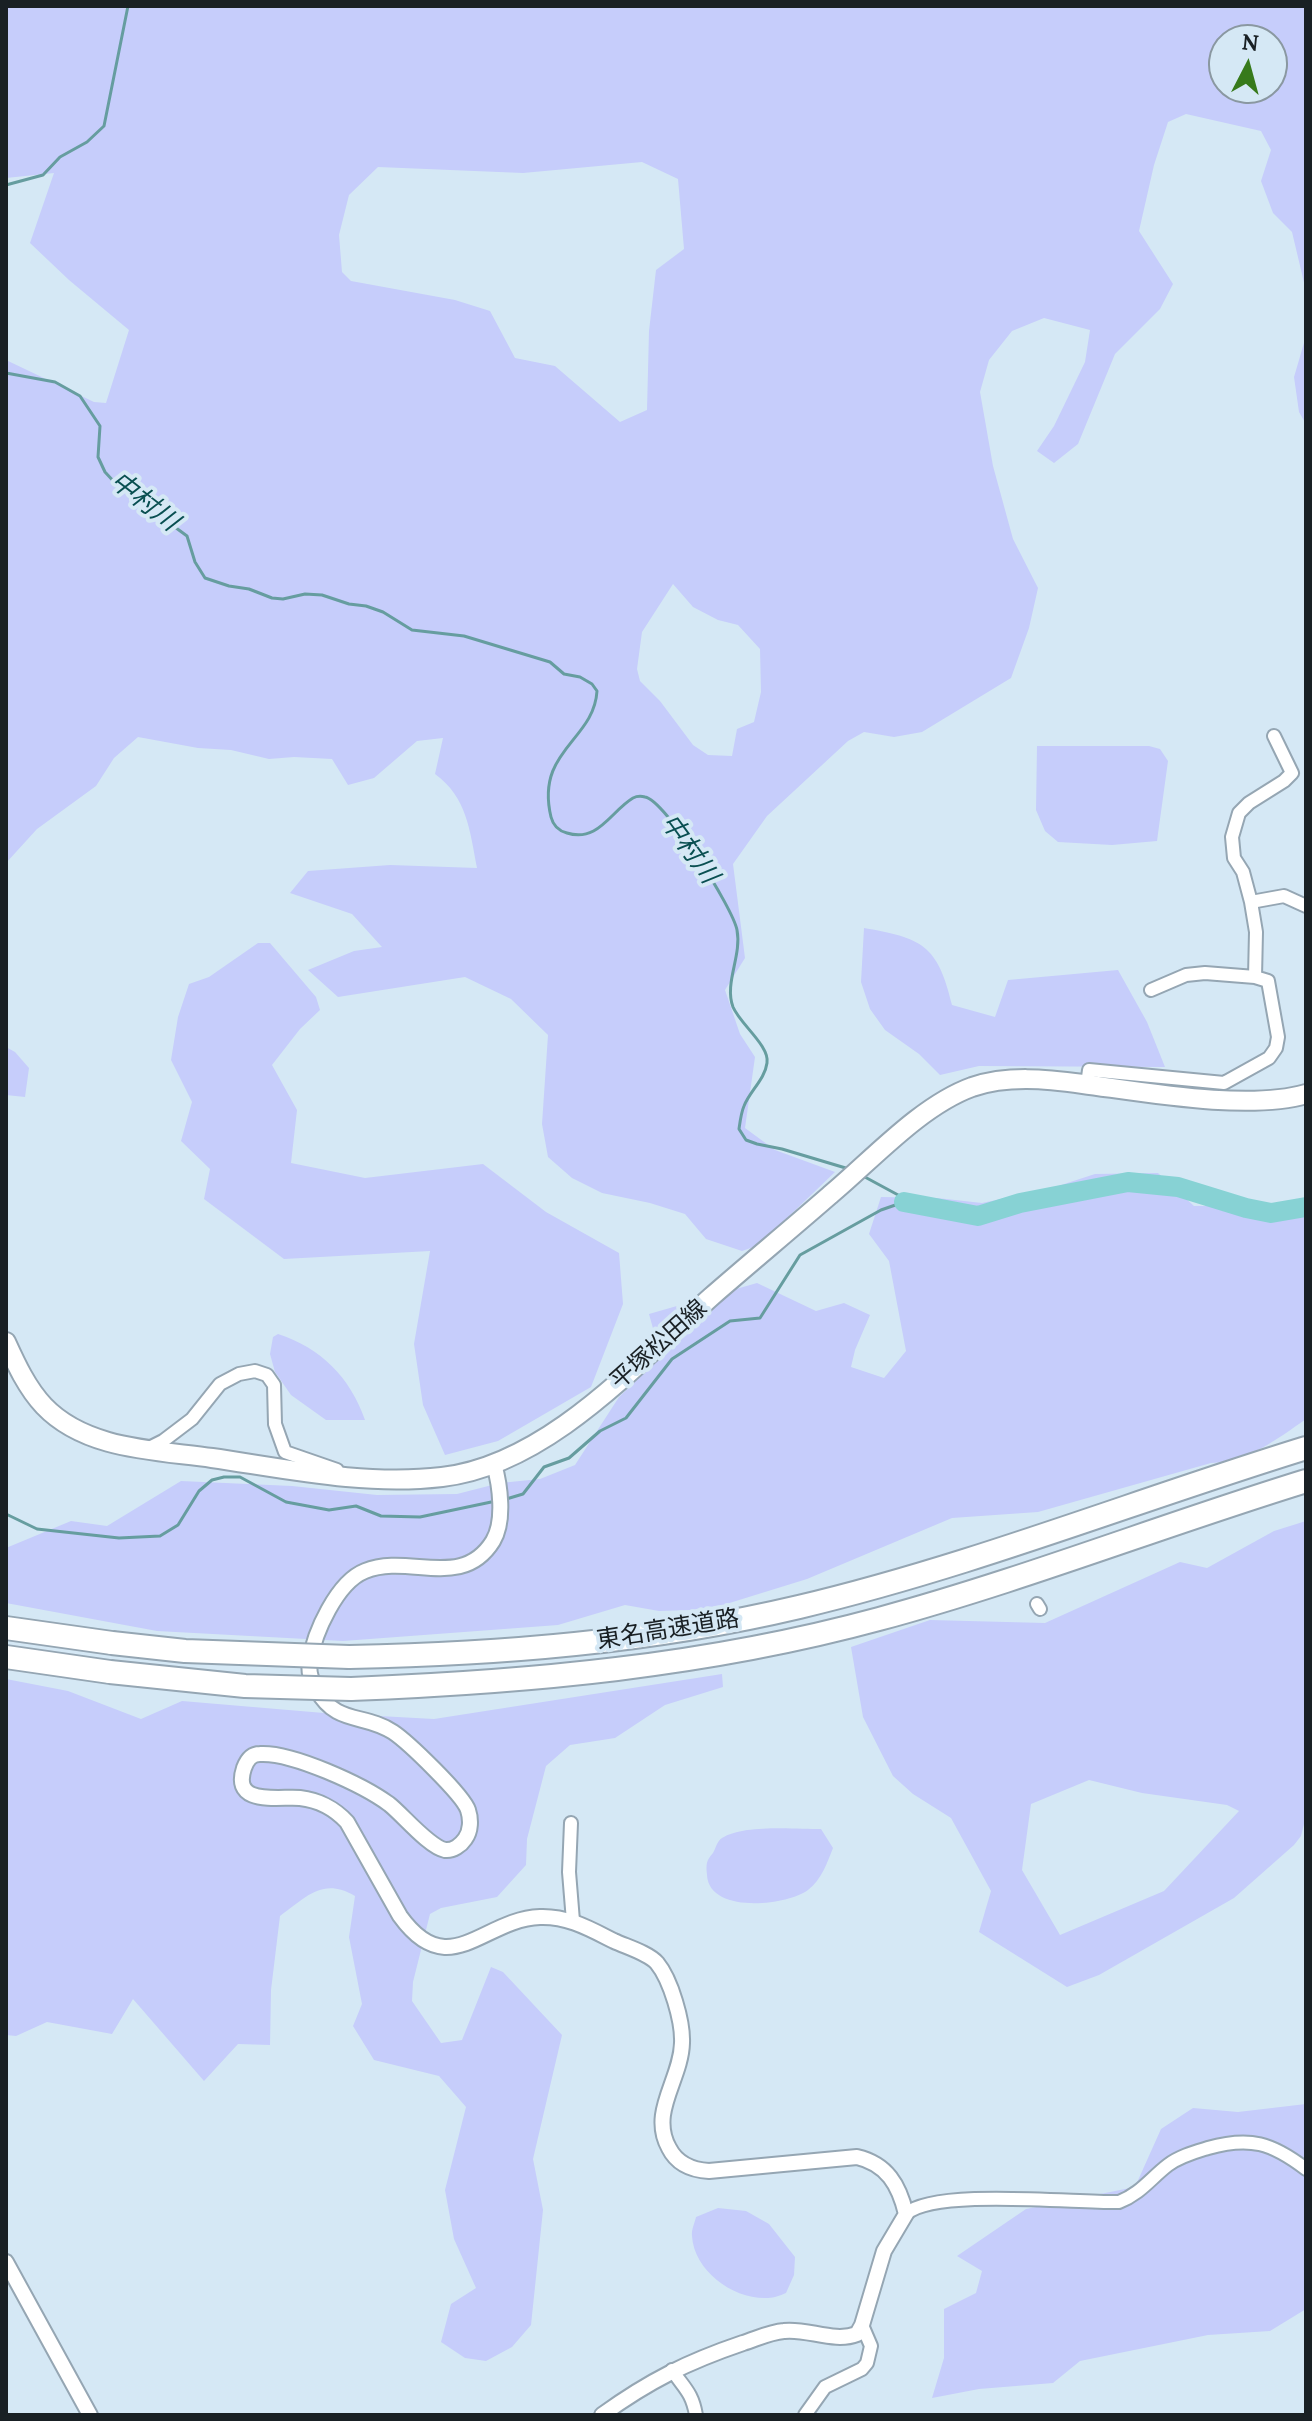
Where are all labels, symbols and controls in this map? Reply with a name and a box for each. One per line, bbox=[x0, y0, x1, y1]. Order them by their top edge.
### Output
north arrow bbox=[1208, 24, 1288, 104]
text: N bbox=[1240, 27, 1260, 57]
water label: 中村川 bbox=[104, 466, 184, 538]
water label: 中村川 bbox=[653, 808, 725, 890]
street label: 平塚松田線 bbox=[605, 1294, 713, 1396]
street label: 東名高速道路 bbox=[595, 1605, 741, 1655]

